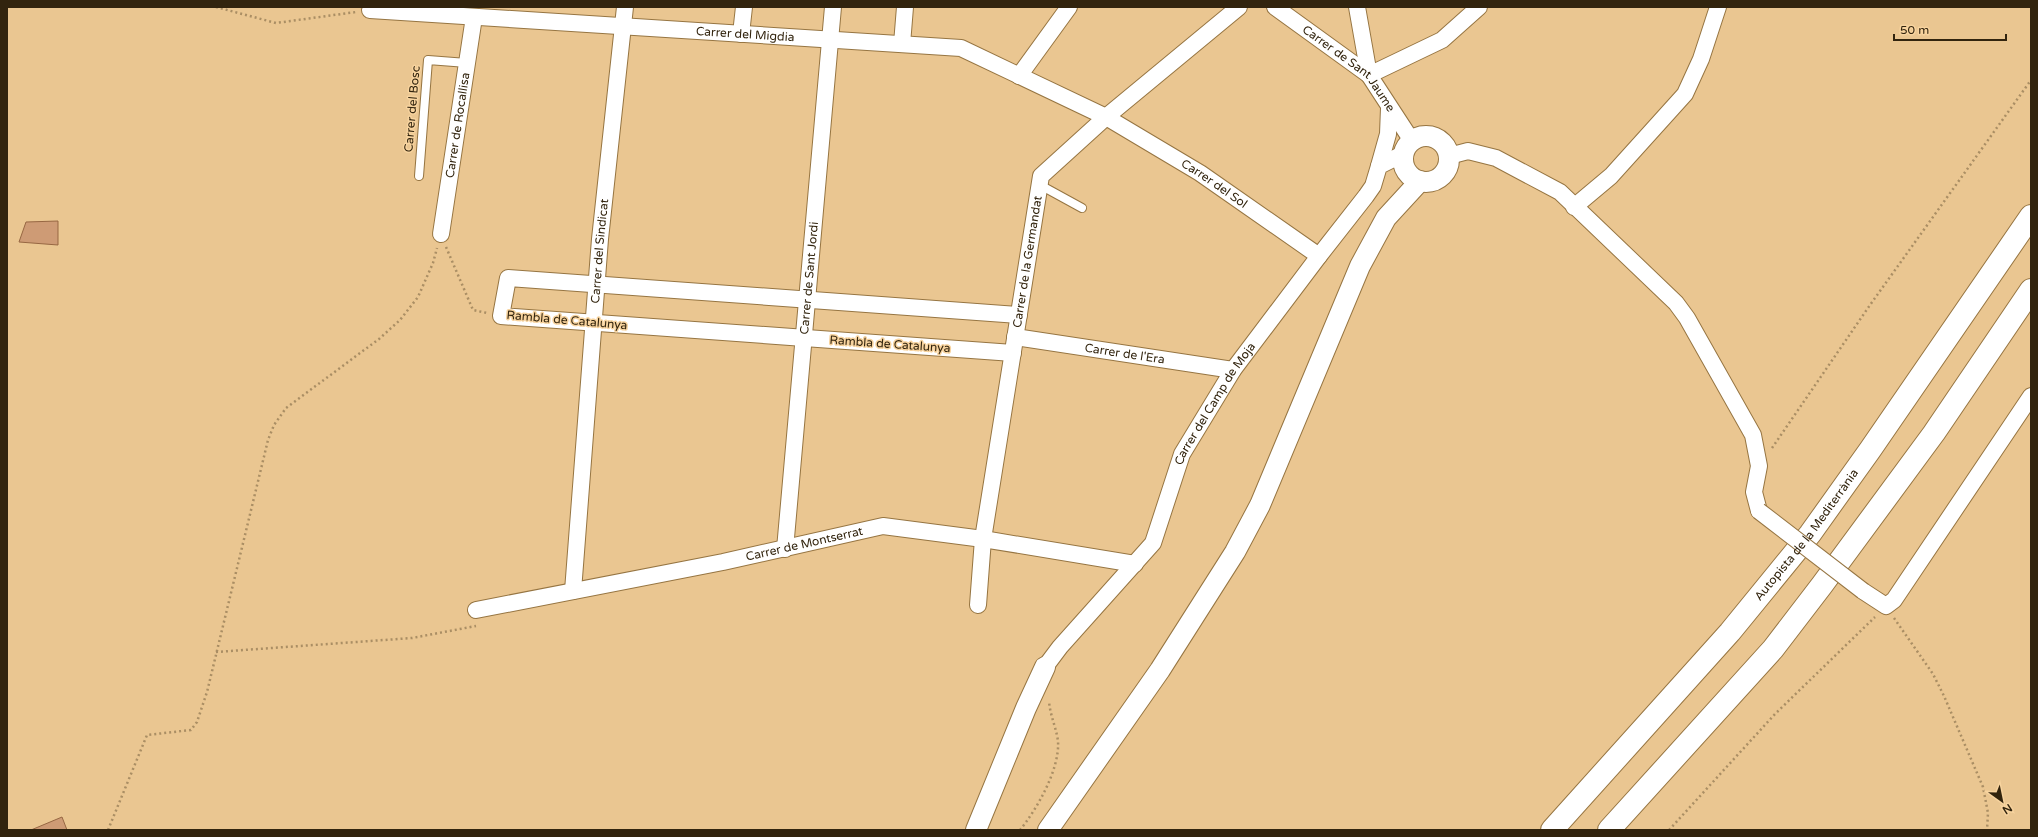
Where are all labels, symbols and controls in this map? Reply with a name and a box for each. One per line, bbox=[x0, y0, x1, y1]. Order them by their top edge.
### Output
scale bar bbox=[1894, 16, 2006, 42]
street label: Carrer de Sant Jaume bbox=[1300, 22, 1398, 114]
text: 50 m bbox=[1900, 23, 1929, 37]
street label: Carrer del Migdia bbox=[696, 24, 795, 44]
street label: Carrer del Bosc bbox=[401, 65, 423, 153]
street label: Carrer de Rocallisa bbox=[443, 71, 472, 179]
street label: Carrer del Sol bbox=[1179, 156, 1250, 211]
street label: Carrer de la Germandat bbox=[1010, 194, 1045, 329]
street label: Carrer del Sindicat bbox=[588, 198, 611, 304]
street label: Carrer de Sant Jordi bbox=[797, 221, 821, 335]
street label: Rambla de Catalunya bbox=[506, 308, 628, 332]
street label: Rambla de Catalunya bbox=[829, 333, 951, 355]
street label: Carrer del Camp de Moja bbox=[1172, 340, 1258, 467]
street label: Carrer de l'Era bbox=[1084, 341, 1166, 367]
street label: Autopista de la Mediterrània bbox=[1752, 466, 1861, 603]
street label: Carrer de Montserrat bbox=[744, 524, 865, 564]
north arrow bbox=[1982, 781, 2022, 821]
text: N bbox=[2000, 801, 2014, 817]

